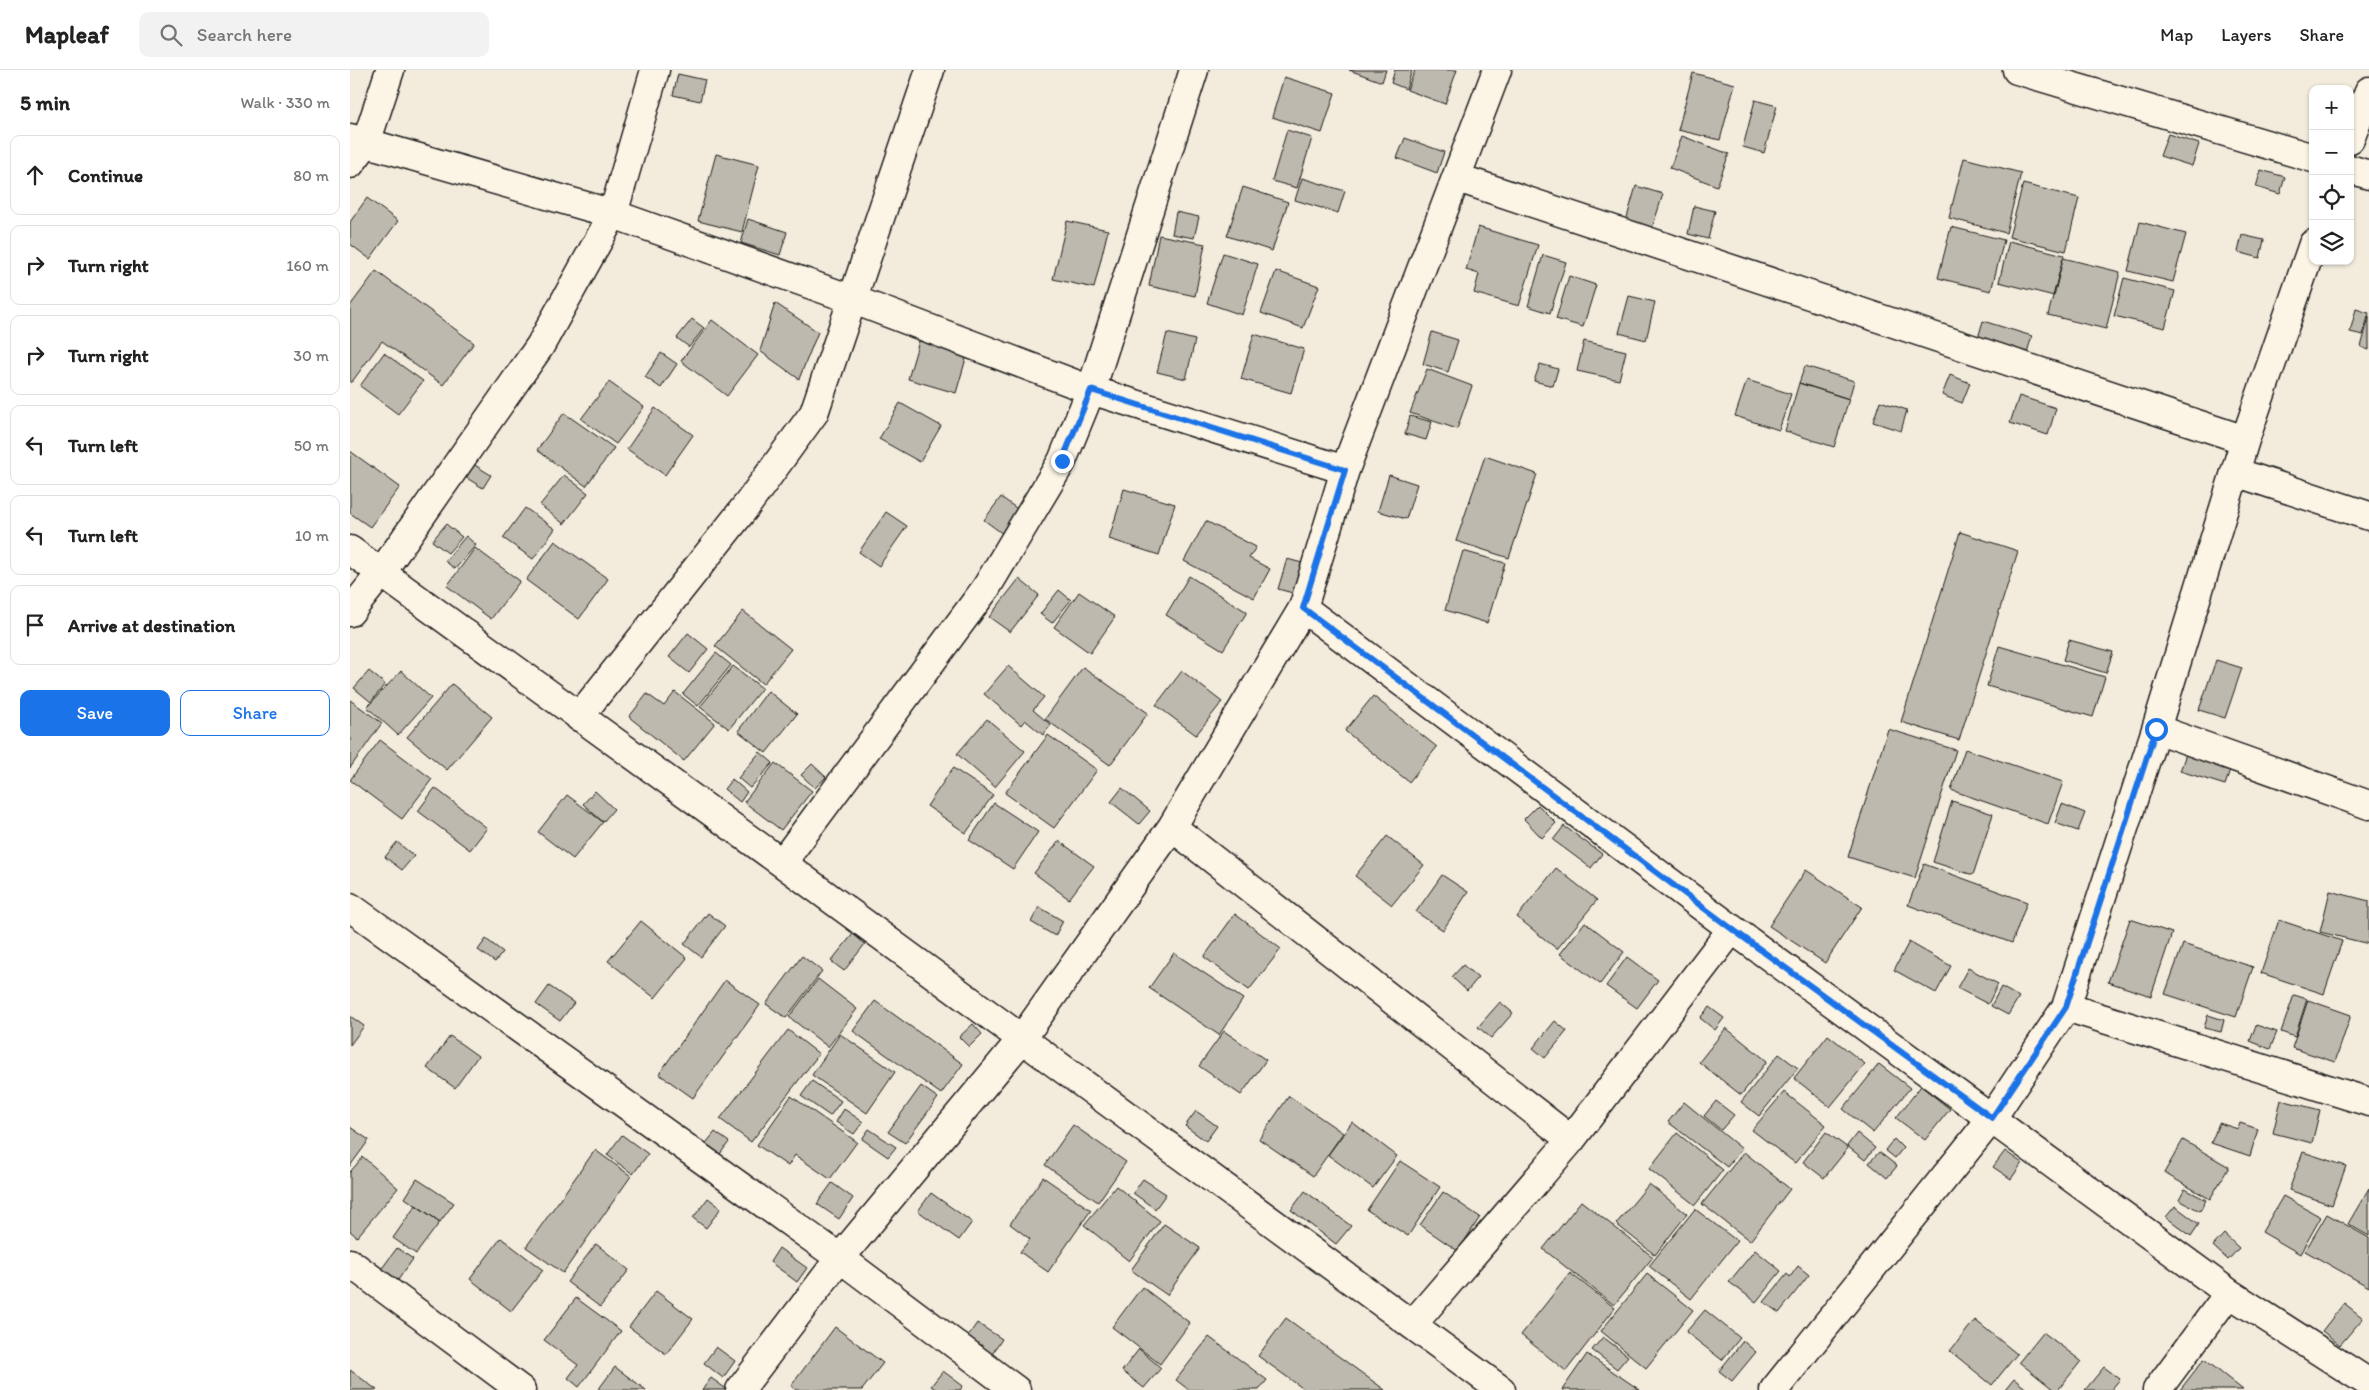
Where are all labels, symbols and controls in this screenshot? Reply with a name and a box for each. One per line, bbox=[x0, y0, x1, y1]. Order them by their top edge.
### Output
search box bbox=[139, 12, 489, 57]
text: Mapleaf bbox=[25, 20, 109, 49]
icon: search bbox=[157, 21, 185, 49]
text: Search here bbox=[197, 23, 292, 46]
text: Map bbox=[2160, 24, 2193, 46]
text: Layers bbox=[2221, 24, 2271, 46]
text: Share bbox=[2299, 24, 2344, 46]
map controls bbox=[2309, 85, 2354, 265]
button: + bbox=[2309, 85, 2354, 130]
text: 5 min bbox=[20, 90, 70, 115]
text: Walk · 330 m bbox=[240, 93, 330, 112]
button: − bbox=[2309, 130, 2354, 175]
icon: ahead bbox=[21, 161, 49, 189]
text: Continue bbox=[68, 164, 143, 187]
text: 80 m bbox=[293, 166, 329, 185]
button: locate bbox=[2309, 175, 2354, 220]
button: layers bbox=[2309, 220, 2354, 265]
icon: right bbox=[21, 251, 49, 279]
text: Turn right bbox=[68, 254, 149, 277]
text: 160 m bbox=[286, 256, 329, 275]
icon: right bbox=[21, 341, 49, 369]
text: Turn right bbox=[68, 344, 149, 367]
text: 30 m bbox=[293, 346, 329, 365]
icon: left bbox=[21, 431, 49, 459]
text: Turn left bbox=[68, 434, 138, 457]
text: 50 m bbox=[294, 436, 329, 455]
route end bbox=[1051, 450, 1074, 473]
icon: left bbox=[21, 521, 49, 549]
text: Turn left bbox=[68, 524, 138, 547]
text: 10 m bbox=[295, 526, 329, 545]
icon: arrive bbox=[21, 611, 49, 639]
text: Arrive at destination bbox=[68, 614, 235, 637]
button: Save bbox=[20, 690, 170, 736]
button: Share bbox=[180, 690, 330, 736]
route start bbox=[2145, 718, 2168, 741]

